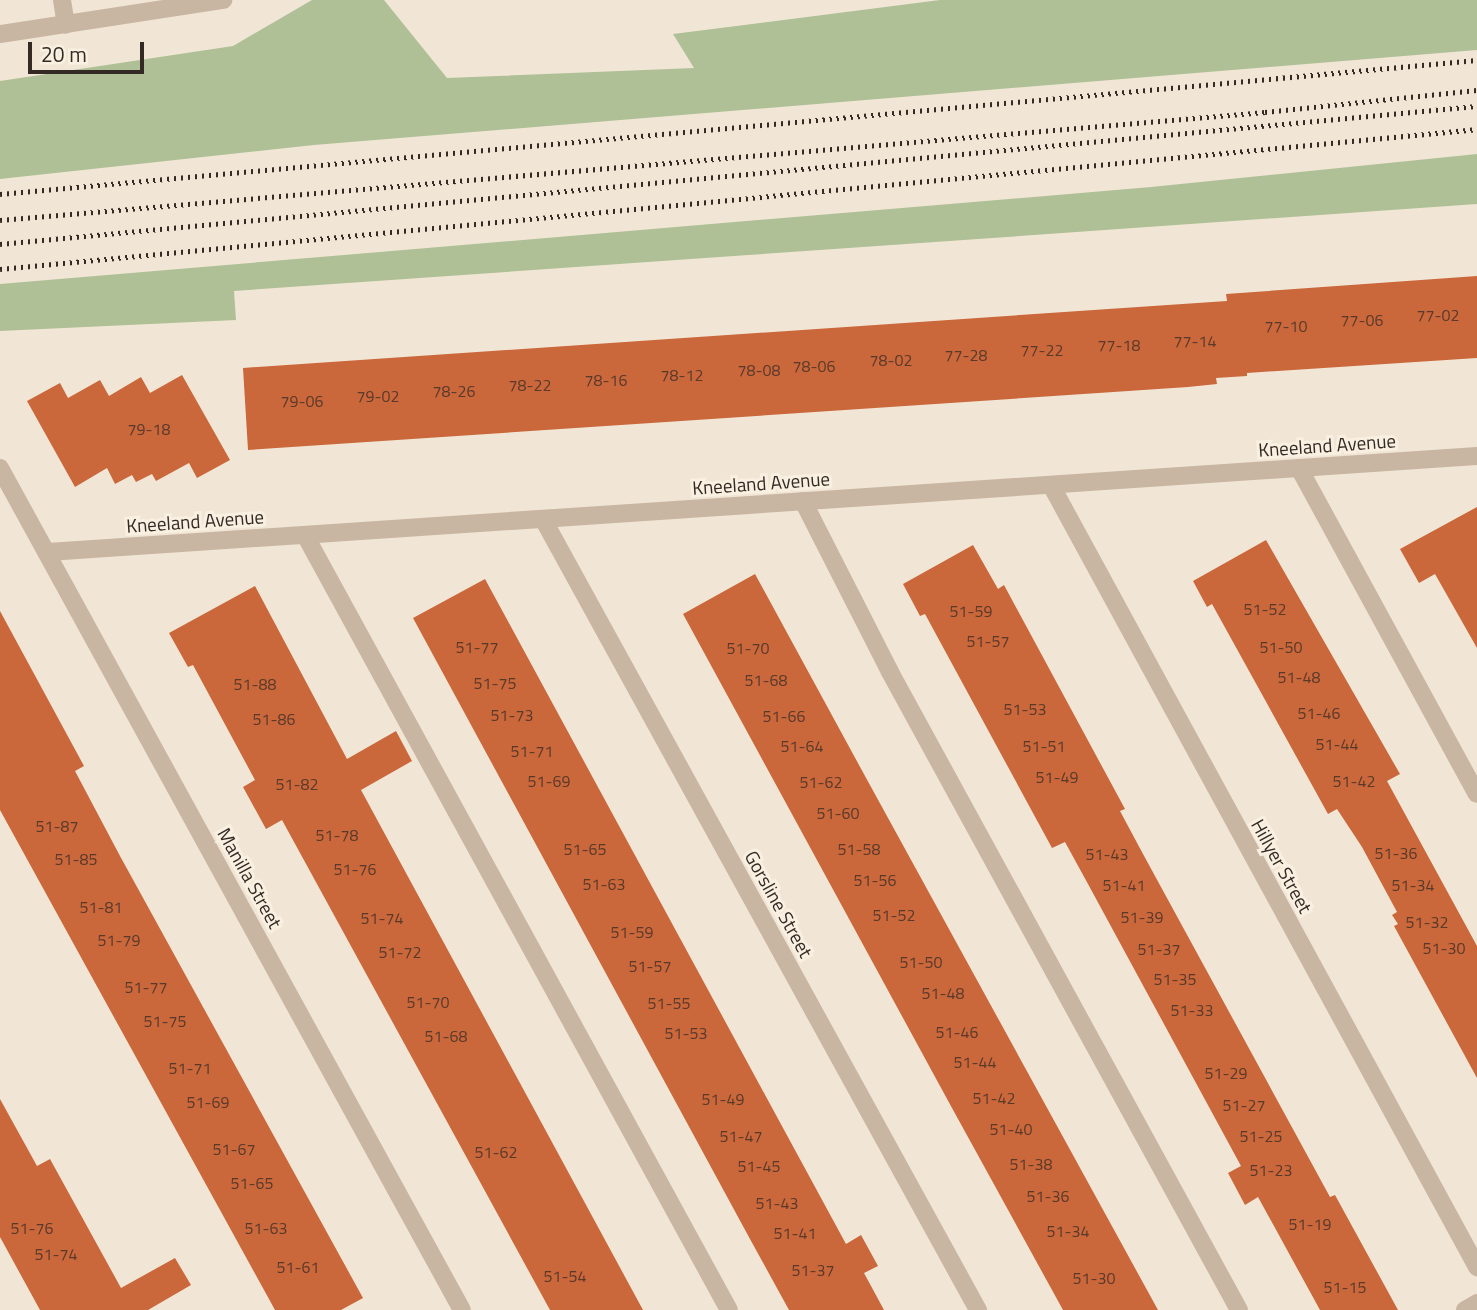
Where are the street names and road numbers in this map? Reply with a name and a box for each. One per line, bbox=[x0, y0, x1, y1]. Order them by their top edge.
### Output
street label: Kneeland Avenue bbox=[1257, 429, 1397, 461]
street label: Kneeland Avenue bbox=[691, 467, 831, 499]
street label: Kneeland Avenue bbox=[125, 505, 265, 537]
street label: Hillyer Street bbox=[1247, 815, 1317, 917]
street label: Manilla Street bbox=[213, 824, 287, 932]
street label: Gorsline Street bbox=[740, 847, 818, 961]

